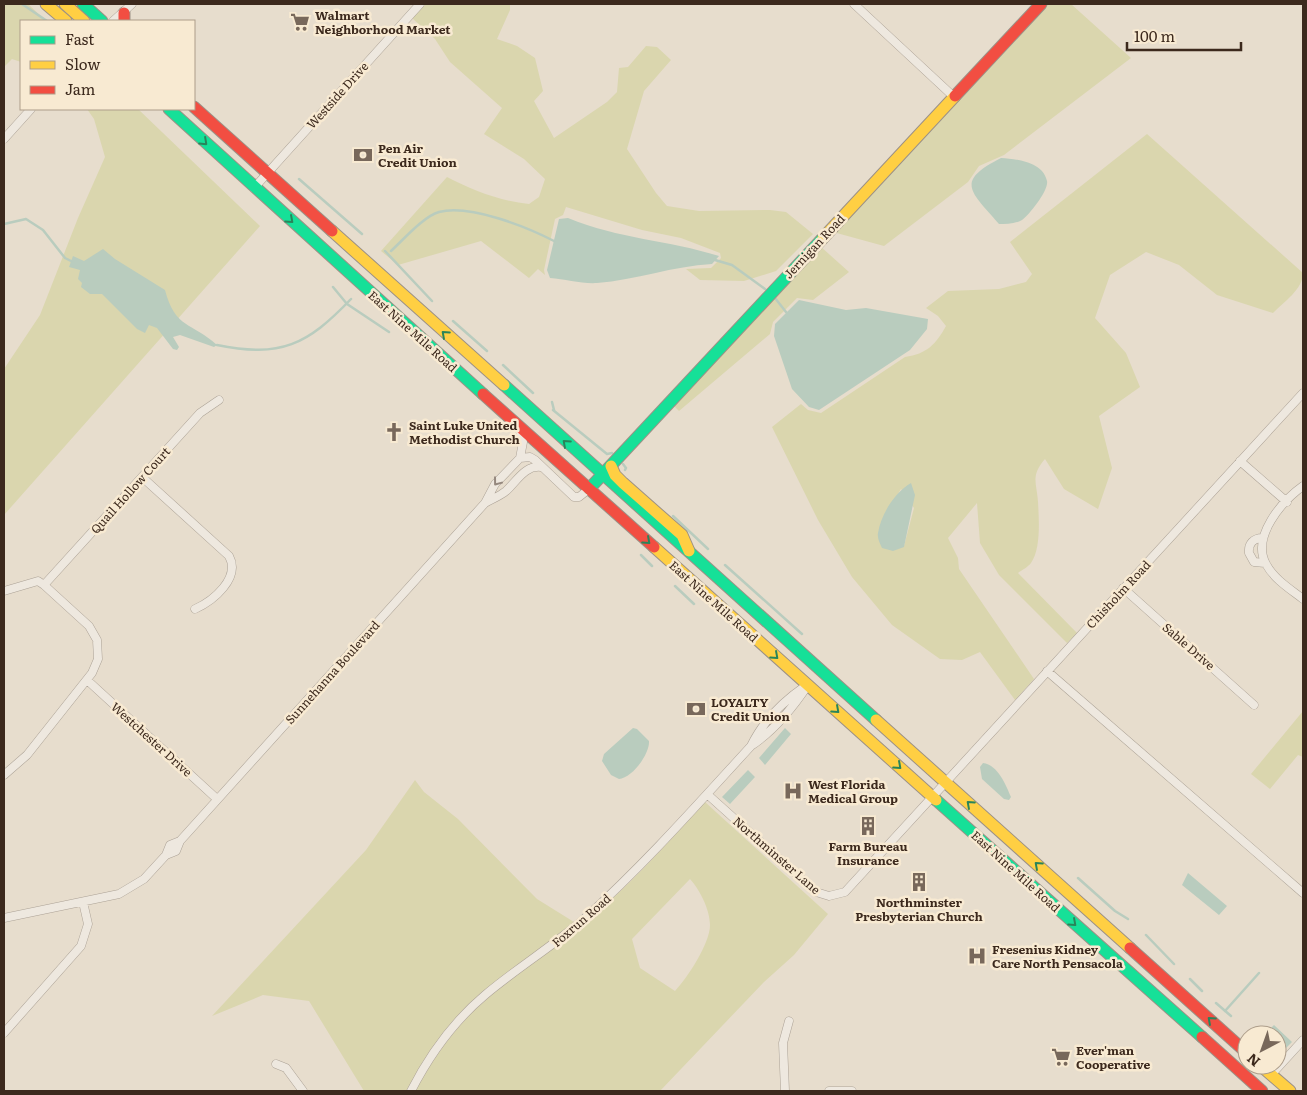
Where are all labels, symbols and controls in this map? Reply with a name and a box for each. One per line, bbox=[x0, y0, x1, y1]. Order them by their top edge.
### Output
place label: Walmart Neighborhood Market bbox=[315, 6, 451, 38]
supermarket icon: Walmart Neighborhood Market bbox=[289, 11, 311, 33]
legend bbox=[20, 20, 195, 110]
scale bar bbox=[1127, 20, 1241, 52]
text: 100 m bbox=[1134, 24, 1175, 47]
text: Fast bbox=[65, 27, 94, 50]
text: Slow bbox=[65, 52, 100, 75]
street label: Westside Drive bbox=[302, 57, 372, 133]
text: Jam bbox=[65, 77, 96, 100]
one-way arrow bbox=[199, 136, 208, 145]
place label: Pen Air Credit Union bbox=[378, 139, 457, 171]
bank icon: Pen Air Credit Union bbox=[352, 144, 374, 166]
street label: Jernigan Road bbox=[779, 209, 849, 282]
one-way arrow bbox=[285, 214, 294, 223]
street label: East Nine Mile Road bbox=[365, 286, 462, 376]
one-way arrow bbox=[441, 331, 450, 340]
place label: Saint Luke United Methodist Church bbox=[409, 416, 520, 448]
church icon: Saint Luke United Methodist Church bbox=[383, 421, 405, 443]
one-way arrow bbox=[562, 440, 571, 449]
street label: Quail Hollow Court bbox=[86, 442, 174, 537]
one-way arrow bbox=[494, 477, 503, 486]
one-way arrow bbox=[641, 535, 650, 544]
street label: Chisholm Road bbox=[1082, 555, 1155, 632]
street label: East Nine Mile Road bbox=[666, 556, 763, 646]
street label: Sunnehanna Boulevard bbox=[280, 616, 384, 728]
street label: Sable Drive bbox=[1159, 618, 1219, 674]
one-way arrow bbox=[770, 650, 779, 659]
place label: LOYALTY Credit Union bbox=[711, 693, 790, 725]
street label: Westchester Drive bbox=[107, 698, 197, 780]
bank icon: LOYALTY Credit Union bbox=[685, 698, 707, 720]
one-way arrow bbox=[830, 704, 839, 713]
one-way arrow bbox=[893, 760, 902, 769]
place label: West Florida Medical Group bbox=[808, 775, 898, 807]
hospital icon: West Florida Medical Group bbox=[782, 780, 804, 802]
one-way arrow bbox=[966, 801, 975, 810]
street label: Northminster Lane bbox=[729, 812, 825, 898]
building icon: Farm Bureau Insurance bbox=[857, 815, 879, 837]
street label: East Nine Mile Road bbox=[968, 826, 1065, 916]
place label: Farm Bureau Insurance bbox=[828, 837, 908, 869]
one-way arrow bbox=[1034, 862, 1043, 871]
building icon: Northminster Presbyterian Church bbox=[908, 871, 930, 893]
street label: Foxrun Road bbox=[547, 889, 615, 951]
place label: Northminster Presbyterian Church bbox=[855, 893, 983, 925]
one-way arrow bbox=[1068, 917, 1077, 926]
place label: Fresenius Kidney Care North Pensacola bbox=[992, 940, 1123, 972]
hospital icon: Fresenius Kidney Care North Pensacola bbox=[966, 945, 988, 967]
one-way arrow bbox=[1207, 1017, 1216, 1026]
north arrow bbox=[1237, 1025, 1287, 1075]
place label: Ever'man Cooperative bbox=[1076, 1041, 1150, 1073]
supermarket icon: Ever'man Cooperative bbox=[1050, 1046, 1072, 1068]
text: N bbox=[1242, 1049, 1264, 1072]

